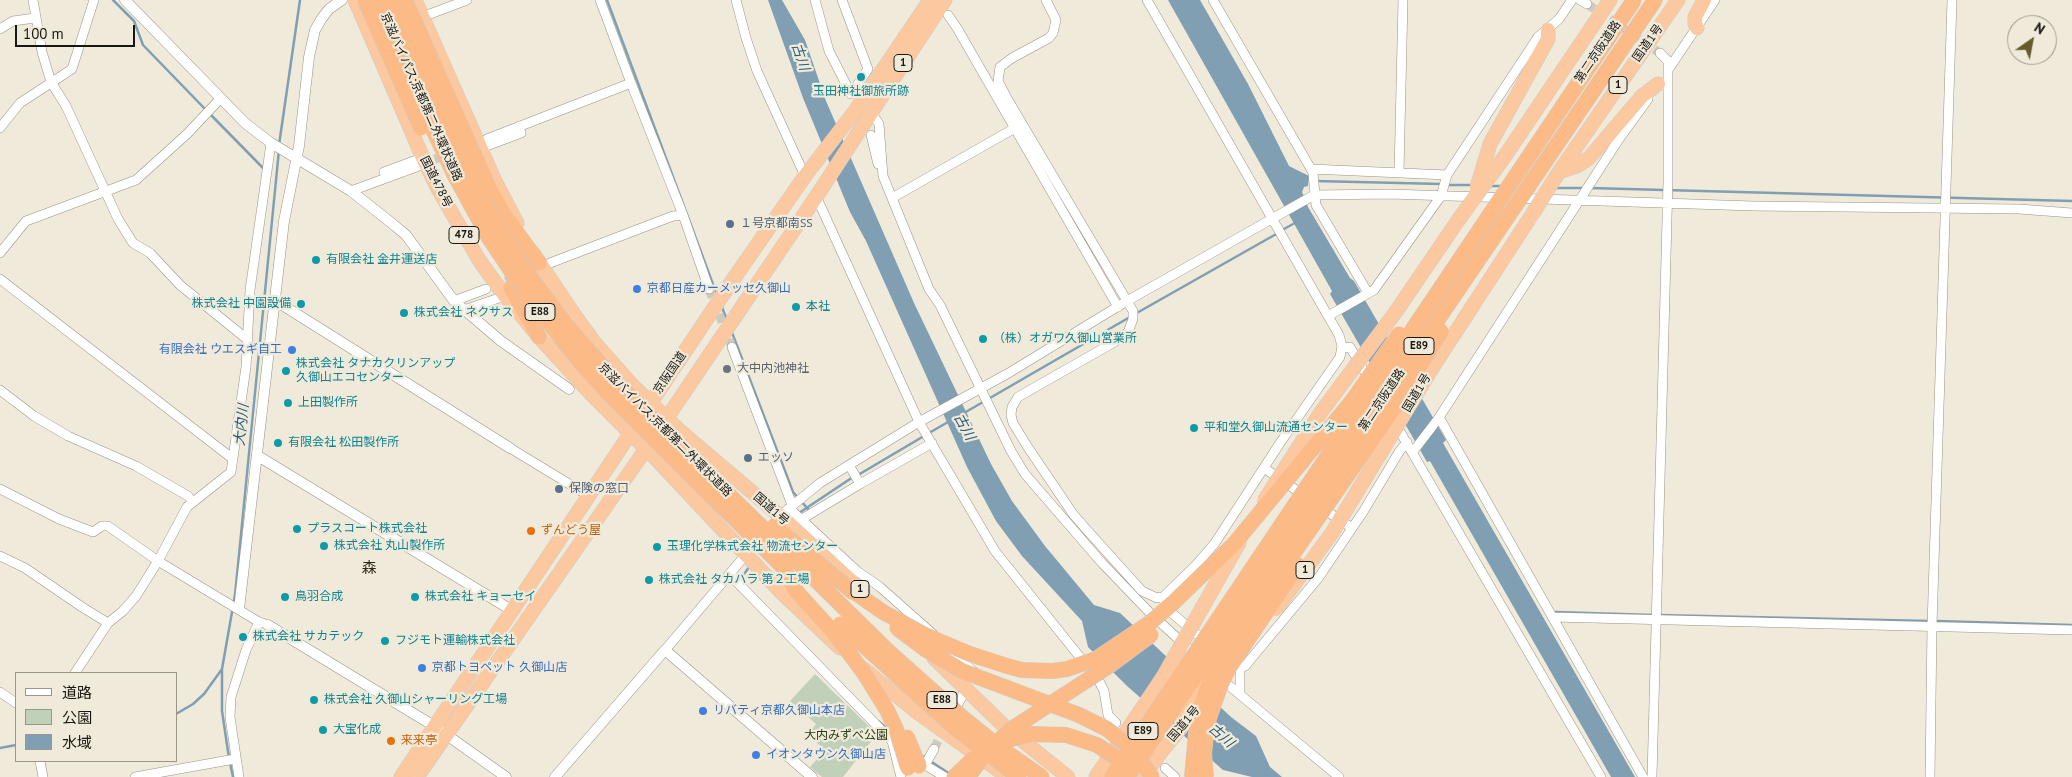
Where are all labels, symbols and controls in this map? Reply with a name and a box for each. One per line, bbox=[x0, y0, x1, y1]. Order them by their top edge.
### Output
street label: 京滋バイパス;京都第二外環状道路 bbox=[377, 10, 465, 184]
scale bar bbox=[18, 15, 138, 47]
north arrow bbox=[2007, 15, 2057, 65]
street label: 第二京阪道路 bbox=[1572, 18, 1624, 86]
text: N bbox=[2031, 18, 2048, 38]
street label: 国道1号 bbox=[1630, 21, 1666, 65]
text: 100 m bbox=[23, 24, 64, 43]
water label: 古川 bbox=[787, 41, 813, 73]
road number: 1 bbox=[894, 54, 912, 72]
marker: 玉田神社御旅所跡 bbox=[855, 71, 867, 83]
road number: 1 bbox=[1609, 76, 1627, 94]
place label: 玉田神社御旅所跡 bbox=[813, 85, 909, 99]
street label: 国道478号 bbox=[417, 154, 455, 210]
place label: １号京都南SS bbox=[740, 217, 813, 231]
marker: １号京都南SS bbox=[724, 218, 736, 230]
road number: 478 bbox=[449, 226, 479, 244]
place label: 有限会社 金井運送店 bbox=[326, 253, 437, 267]
marker: 有限会社 金井運送店 bbox=[310, 254, 322, 266]
place label: 京都日産カーメッセ久御山 bbox=[647, 282, 791, 296]
marker: 京都日産カーメッセ久御山 bbox=[631, 283, 643, 295]
place label: 株式会社 中園設備 bbox=[192, 297, 291, 311]
marker: 株式会社 中園設備 bbox=[295, 298, 307, 310]
place label: 本社 bbox=[806, 300, 830, 314]
marker: 本社 bbox=[790, 301, 802, 313]
road number: E88 bbox=[525, 304, 555, 320]
place label: 株式会社 ネクサス bbox=[414, 306, 513, 320]
marker: 株式会社 ネクサス bbox=[398, 307, 410, 319]
place label: （株）オガワ久御山営業所 bbox=[993, 332, 1137, 346]
marker: （株）オガワ久御山営業所 bbox=[977, 333, 989, 345]
road number: E89 bbox=[1404, 338, 1434, 354]
place label: 有限会社 ウエスギ自工 bbox=[159, 343, 282, 357]
marker: 有限会社 ウエスギ自工 bbox=[286, 344, 298, 356]
street label: 京阪国道 bbox=[651, 349, 689, 397]
place label: 株式会社 タナカクリンアップ 久御山エコセンター bbox=[296, 357, 455, 385]
street label: 京滋バイパス;京都第二外環状道路 bbox=[595, 360, 735, 500]
place label: 大中内池神社 bbox=[737, 362, 809, 376]
marker: 大中内池神社 bbox=[721, 363, 733, 375]
marker: 株式会社 タナカクリンアップ 久御山エコセンター bbox=[280, 365, 292, 377]
street label: 第二京阪道路 bbox=[1356, 366, 1408, 434]
street label: 国道1号 bbox=[1400, 371, 1434, 415]
place label: 上田製作所 bbox=[298, 396, 358, 410]
marker: 上田製作所 bbox=[282, 397, 294, 409]
water label: 大内川 bbox=[231, 403, 253, 447]
water label: 古川 bbox=[950, 411, 978, 443]
place label: 平和堂久御山流通センター bbox=[1204, 421, 1348, 435]
marker: 平和堂久御山流通センター bbox=[1188, 422, 1200, 434]
place label: 有限会社 松田製作所 bbox=[288, 436, 399, 450]
marker: 有限会社 松田製作所 bbox=[272, 437, 284, 449]
place label: エッソ bbox=[758, 451, 794, 465]
marker: エッソ bbox=[742, 452, 754, 464]
place label: 保険の窓口 bbox=[569, 482, 629, 496]
marker: 保険の窓口 bbox=[553, 483, 565, 495]
street label: 国道1号 bbox=[750, 490, 792, 528]
place label: プラスコート株式会社 bbox=[307, 522, 427, 536]
marker: プラスコート株式会社 bbox=[291, 523, 303, 535]
place label: ずんどう屋 bbox=[541, 524, 601, 538]
marker: ずんどう屋 bbox=[525, 525, 537, 537]
place label: 株式会社 丸山製作所 bbox=[334, 539, 445, 553]
marker: 株式会社 丸山製作所 bbox=[318, 540, 330, 552]
place label: 玉理化学株式会社 物流センター bbox=[667, 540, 838, 554]
marker: 玉理化学株式会社 物流センター bbox=[651, 541, 663, 553]
district label: 森 bbox=[362, 560, 376, 578]
road number: 1 bbox=[1296, 562, 1314, 578]
place label: 株式会社 タカハラ 第２工場 bbox=[659, 573, 809, 587]
marker: 株式会社 タカハラ 第２工場 bbox=[643, 574, 655, 586]
road number: 1 bbox=[851, 580, 869, 598]
place label: 鳥羽合成 bbox=[295, 590, 343, 604]
place label: 株式会社 キョーセイ bbox=[425, 590, 536, 604]
marker: 鳥羽合成 bbox=[279, 591, 291, 603]
marker: 株式会社 キョーセイ bbox=[409, 591, 421, 603]
place label: 株式会社 サカテック bbox=[253, 630, 364, 644]
marker: 株式会社 サカテック bbox=[237, 631, 249, 643]
place label: フジモト運輸株式会社 bbox=[395, 634, 515, 648]
marker: フジモト運輸株式会社 bbox=[379, 635, 391, 647]
place label: 京都トヨペット 久御山店 bbox=[432, 661, 567, 675]
marker: 京都トヨペット 久御山店 bbox=[416, 662, 428, 674]
legend bbox=[15, 672, 178, 762]
text: 道路 bbox=[62, 683, 92, 702]
road number: E88 bbox=[927, 692, 957, 708]
place label: 株式会社 久御山シャーリング工場 bbox=[324, 693, 507, 707]
marker: 株式会社 久御山シャーリング工場 bbox=[308, 694, 320, 706]
street label: 国道1号 bbox=[1165, 703, 1203, 745]
place label: リバティ京都久御山本店 bbox=[713, 704, 845, 718]
marker: リバティ京都久御山本店 bbox=[697, 705, 709, 717]
text: 公園 bbox=[62, 708, 92, 727]
water label: 古川 bbox=[1205, 720, 1237, 752]
road number: E89 bbox=[1128, 722, 1158, 739]
place label: 大宝化成 bbox=[333, 723, 381, 737]
marker: 大宝化成 bbox=[317, 724, 329, 736]
park label: 大内みずべ公園 bbox=[804, 729, 888, 743]
text: 水域 bbox=[62, 733, 92, 752]
place label: 来来亭 bbox=[401, 734, 437, 748]
marker: 来来亭 bbox=[385, 735, 397, 747]
place label: イオンタウン久御山店 bbox=[766, 748, 886, 762]
marker: イオンタウン久御山店 bbox=[750, 749, 762, 761]

